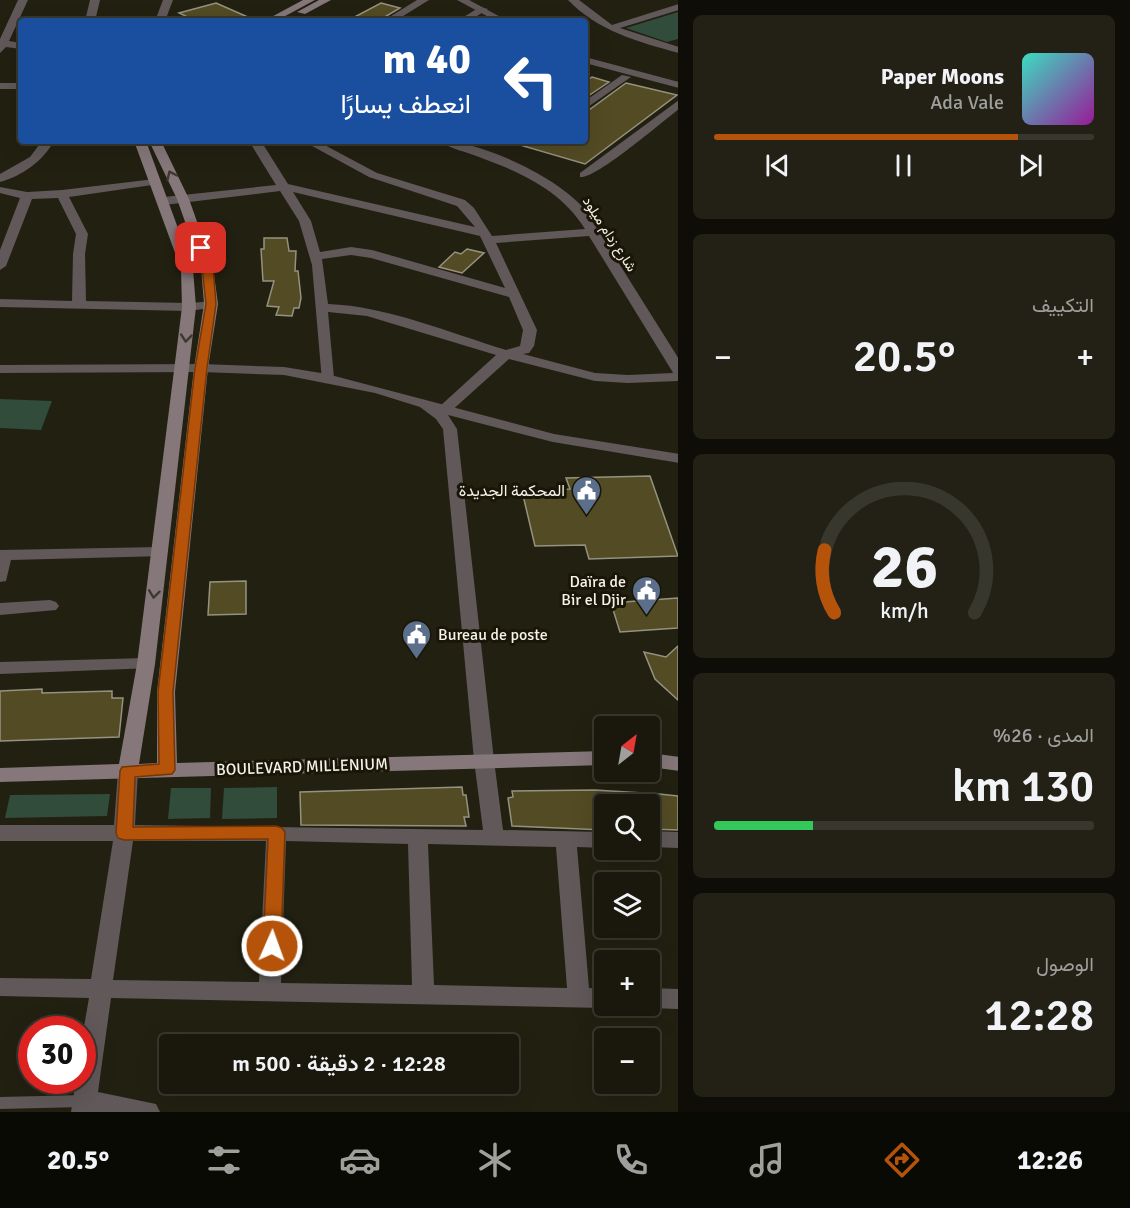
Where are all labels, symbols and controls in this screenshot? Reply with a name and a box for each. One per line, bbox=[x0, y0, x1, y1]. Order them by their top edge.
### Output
text: 40 m bbox=[382, 34, 471, 85]
icon: left bbox=[492, 42, 570, 120]
text: Paper Moons bbox=[881, 63, 1004, 90]
text: انعطف يسارًا bbox=[340, 88, 471, 121]
text: Ada Vale bbox=[930, 90, 1004, 115]
icon: previous bbox=[761, 149, 794, 182]
icon: pause bbox=[887, 149, 920, 182]
icon: next bbox=[1014, 149, 1047, 182]
one-way arrow bbox=[167, 171, 179, 182]
street label: شارع زدام ميلود bbox=[577, 193, 640, 276]
pin bbox=[175, 222, 226, 273]
icon: arrive bbox=[184, 231, 217, 264]
text: التكييف bbox=[1032, 293, 1094, 318]
text: 20.5° bbox=[853, 329, 955, 384]
one-way arrow bbox=[180, 333, 192, 342]
text: − bbox=[714, 337, 732, 378]
text: + bbox=[1076, 337, 1094, 378]
public building icon: المحكمة الجديدة bbox=[570, 474, 602, 516]
place label: المحكمة الجديدة bbox=[459, 481, 565, 501]
text: 26 bbox=[870, 528, 938, 605]
place label: Daïra de Bir el Djir bbox=[561, 572, 626, 610]
public building icon: Daïra de Bir el Djir bbox=[631, 574, 663, 616]
one-way arrow bbox=[149, 589, 161, 598]
text: km/h bbox=[880, 598, 928, 624]
public building icon: Bureau de poste bbox=[401, 618, 433, 660]
place label: Bureau de poste bbox=[438, 625, 548, 645]
north arrow bbox=[594, 716, 660, 782]
map controls bbox=[594, 716, 660, 1094]
text: المدى · 26% bbox=[993, 723, 1094, 748]
street label: BOULEVARD MILLENIUM bbox=[216, 754, 388, 780]
text: 130 km bbox=[952, 759, 1094, 814]
button: search bbox=[594, 794, 660, 860]
button: layers bbox=[594, 872, 660, 938]
position arrow bbox=[240, 914, 304, 978]
button: + bbox=[594, 950, 660, 1016]
text: الوصول bbox=[1036, 952, 1094, 977]
text: 12:28 bbox=[984, 988, 1094, 1043]
speed limit sign: 30 bbox=[18, 1016, 96, 1094]
button: − bbox=[594, 1028, 660, 1094]
text: 12:28 · 2 دقيقة · 500 m bbox=[232, 1050, 446, 1077]
icon: filters bbox=[203, 1139, 245, 1181]
icon: car bbox=[339, 1139, 381, 1181]
icon: climate bbox=[474, 1139, 516, 1181]
icon: phone bbox=[610, 1139, 652, 1181]
icon: music bbox=[746, 1139, 788, 1181]
icon: directions bbox=[881, 1139, 923, 1181]
text: 20.5° bbox=[47, 1144, 109, 1177]
text: 12:26 bbox=[1017, 1144, 1083, 1177]

